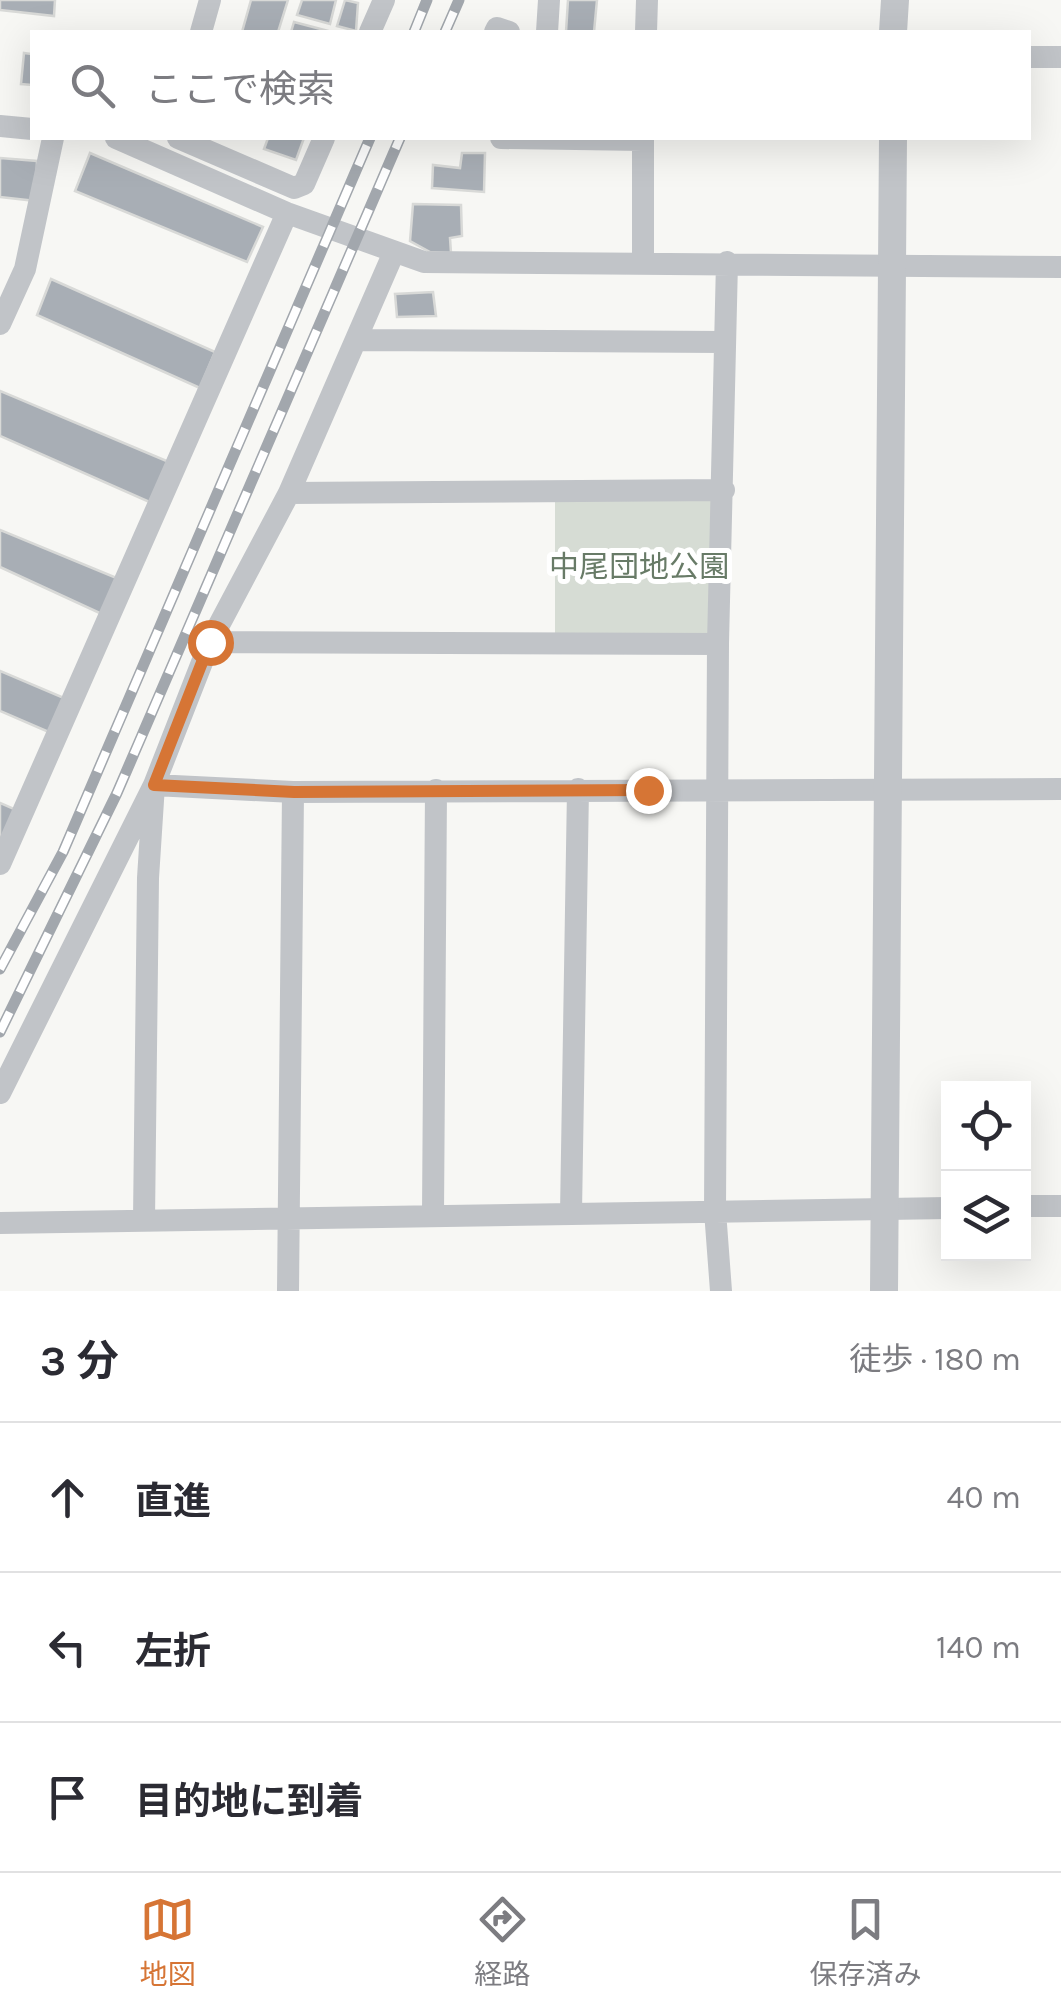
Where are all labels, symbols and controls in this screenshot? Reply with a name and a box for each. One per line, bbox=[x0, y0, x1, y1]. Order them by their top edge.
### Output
search box bbox=[30, 30, 1031, 140]
icon: search bbox=[65, 58, 120, 113]
text: ここで検索 bbox=[145, 67, 335, 112]
park label: 中尾団地公園 bbox=[549, 549, 729, 585]
route start bbox=[188, 620, 234, 666]
route end bbox=[626, 768, 672, 814]
map controls bbox=[941, 1081, 1031, 1261]
button: locate bbox=[941, 1081, 1031, 1171]
button: layers bbox=[941, 1171, 1031, 1261]
text: 3 分 bbox=[40, 1336, 119, 1386]
text: 徒歩 · 180 m bbox=[849, 1341, 1021, 1378]
icon: ahead bbox=[40, 1470, 95, 1525]
text: 直進 bbox=[135, 1479, 211, 1524]
text: 40 m bbox=[947, 1479, 1021, 1516]
icon: left bbox=[40, 1620, 95, 1675]
text: 左折 bbox=[135, 1629, 211, 1674]
text: 140 m bbox=[936, 1629, 1021, 1666]
icon: arrive bbox=[40, 1770, 95, 1825]
text: 目的地に到着 bbox=[135, 1779, 363, 1824]
tab: 地図 bbox=[139, 1892, 196, 1992]
tab: 経路 bbox=[474, 1892, 531, 1992]
tab: 保存済み bbox=[809, 1892, 922, 1992]

